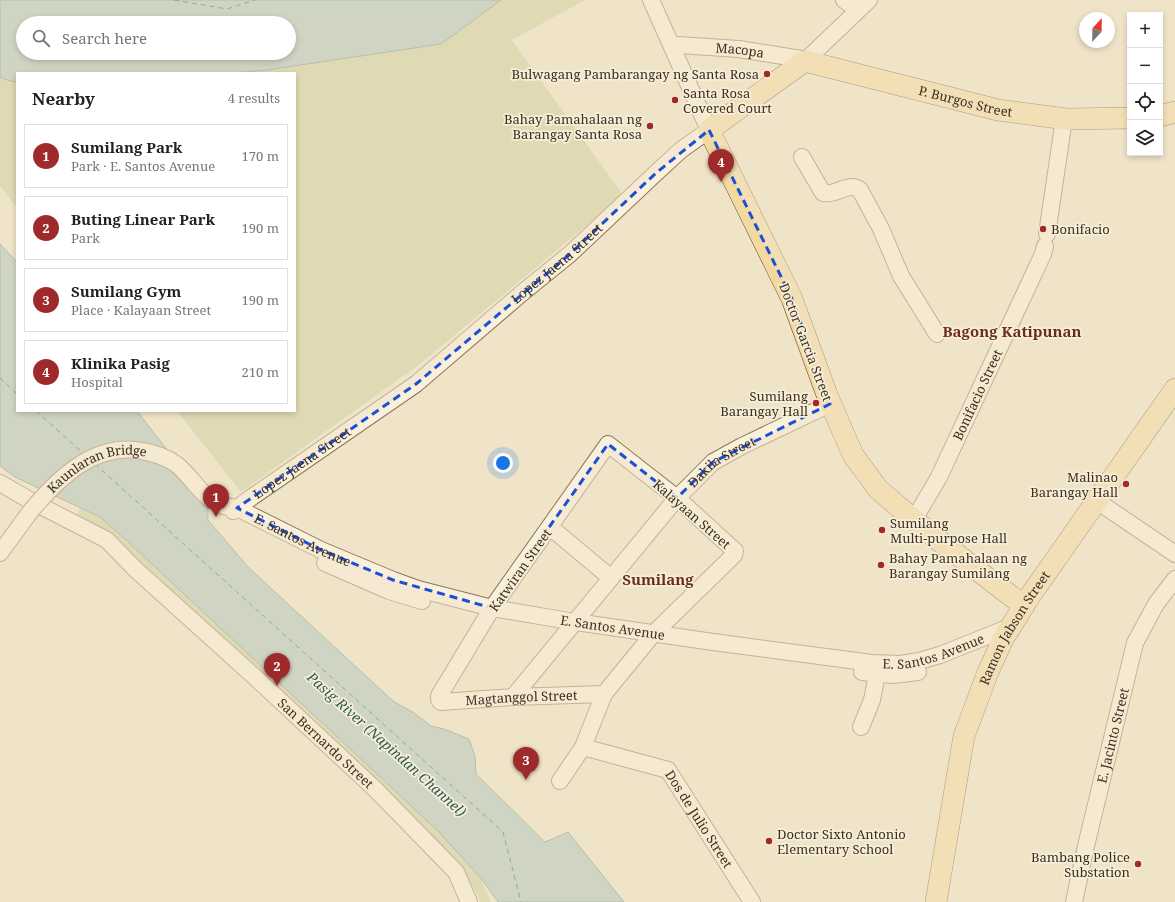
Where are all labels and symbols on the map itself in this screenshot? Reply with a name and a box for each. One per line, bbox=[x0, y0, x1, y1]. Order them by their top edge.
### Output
north arrow bbox=[1079, 12, 1115, 48]
street label: Macopa bbox=[715, 38, 765, 62]
place label: Bulwagang Pambarangay ng Santa Rosa bbox=[511, 65, 759, 83]
marker: Bulwagang Pambarangay ng Santa Rosa bbox=[762, 69, 772, 79]
street label: P. Burgos Street bbox=[917, 81, 1014, 121]
place label: Santa Rosa Covered Court bbox=[683, 84, 772, 117]
marker: Santa Rosa Covered Court bbox=[670, 95, 680, 105]
place label: Bahay Pamahalaan ng Barangay Santa Rosa bbox=[504, 110, 642, 143]
marker: Bahay Pamahalaan ng Barangay Santa Rosa bbox=[645, 121, 655, 131]
pin: 4 bbox=[708, 149, 734, 182]
street label: Lopez Jaena Street bbox=[507, 219, 606, 308]
place label: Bonifacio bbox=[1051, 220, 1110, 238]
marker: Bonifacio bbox=[1038, 224, 1048, 234]
street label: Doctor Garcia Street bbox=[775, 280, 837, 404]
district label: Bagong Katipunan bbox=[942, 321, 1082, 341]
street label: Bonifacio Street bbox=[948, 346, 1006, 443]
place label: Sumilang Barangay Hall bbox=[720, 387, 808, 420]
marker: Sumilang Barangay Hall bbox=[811, 398, 821, 408]
street label: Lopez Jaena Street bbox=[249, 422, 355, 503]
street label: Dakila Street bbox=[684, 432, 759, 491]
street label: Kaunlaran Bridge bbox=[43, 441, 148, 497]
your location bbox=[493, 453, 513, 473]
place label: Malinao Barangay Hall bbox=[1030, 468, 1118, 501]
street label: Kalayaan Street bbox=[649, 475, 735, 553]
marker: Malinao Barangay Hall bbox=[1121, 479, 1131, 489]
pin: 1 bbox=[203, 484, 229, 517]
street label: E. Santos Avenue bbox=[251, 509, 354, 571]
place label: Sumilang Multi-purpose Hall bbox=[890, 514, 1007, 547]
street label: Katwiran Street bbox=[485, 525, 556, 615]
marker: Sumilang Multi-purpose Hall bbox=[877, 525, 887, 535]
place label: Bahay Pamahalaan ng Barangay Sumilang bbox=[889, 549, 1027, 582]
marker: Bahay Pamahalaan ng Barangay Sumilang bbox=[876, 560, 886, 570]
street label: Ramon Jabson Street bbox=[975, 567, 1054, 687]
district label: Sumilang bbox=[622, 569, 694, 589]
street label: E. Santos Avenue bbox=[559, 611, 666, 644]
street label: E. Santos Avenue bbox=[882, 629, 987, 673]
pin: 2 bbox=[264, 653, 290, 686]
water label: Pasig River (Napindan Channel) bbox=[303, 667, 471, 821]
street label: Magtanggol Street bbox=[465, 686, 578, 709]
street label: E. Jacinto Street bbox=[1092, 686, 1133, 785]
street label: San Bernardo Street bbox=[274, 694, 378, 793]
pin: 3 bbox=[513, 747, 539, 780]
street label: Dos de Julio Street bbox=[661, 766, 737, 872]
place label: Doctor Sixto Antonio Elementary School bbox=[777, 825, 906, 858]
marker: Doctor Sixto Antonio Elementary School bbox=[764, 836, 774, 846]
place label: Bambang Police Substation bbox=[1031, 848, 1131, 881]
marker: Bambang Police Substation bbox=[1133, 859, 1143, 869]

